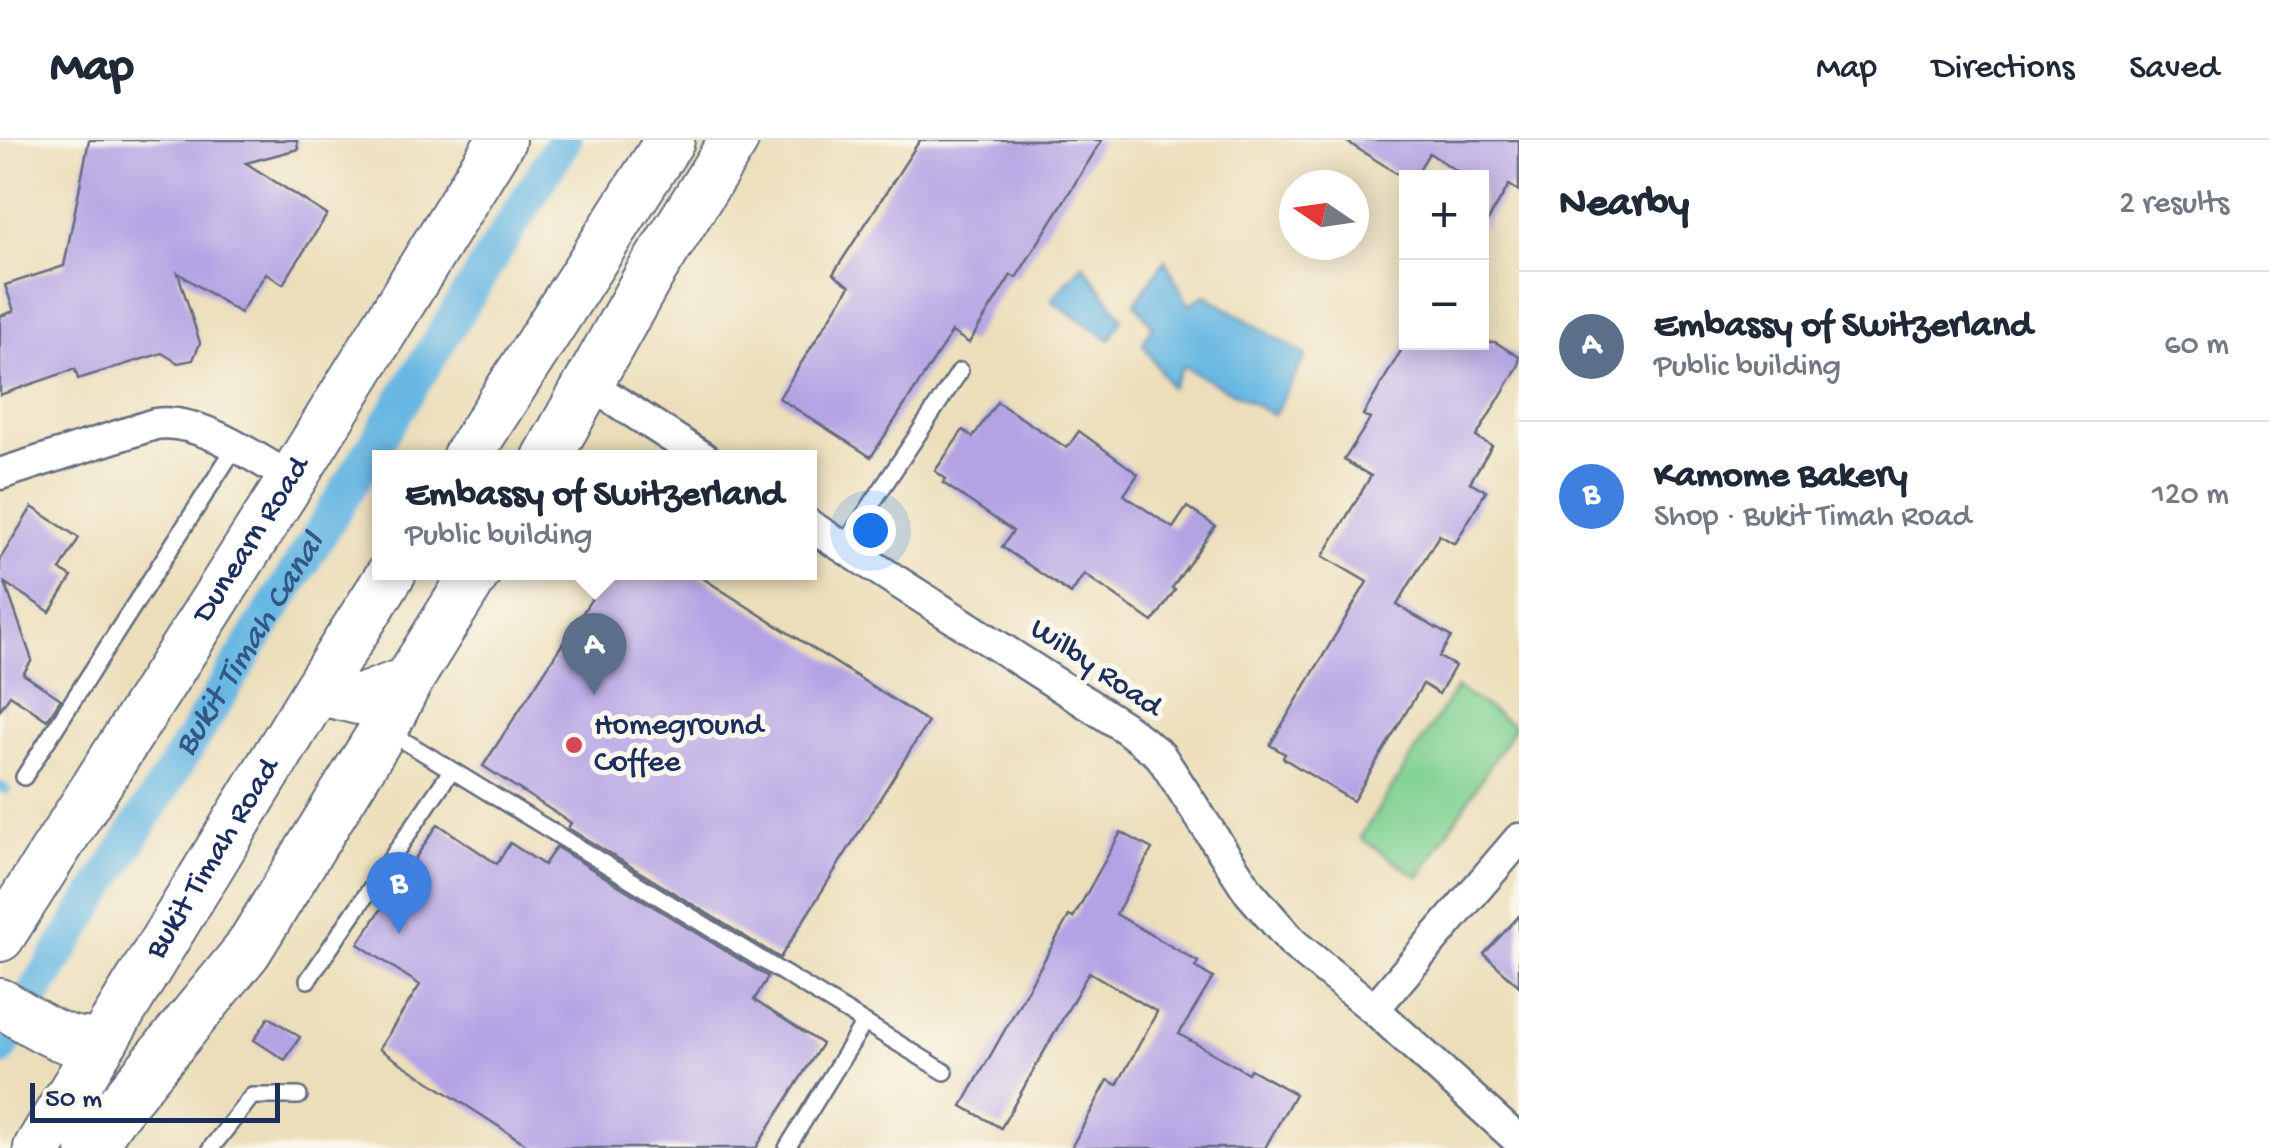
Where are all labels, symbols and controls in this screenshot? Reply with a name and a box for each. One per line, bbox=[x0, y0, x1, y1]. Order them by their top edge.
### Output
text: Map bbox=[50, 41, 134, 98]
text: Map bbox=[1816, 49, 1877, 90]
text: Directions bbox=[1932, 49, 2074, 90]
text: Saved bbox=[2129, 49, 2219, 90]
north arrow bbox=[1279, 170, 1369, 260]
map controls bbox=[1399, 170, 1489, 350]
button: + bbox=[1399, 170, 1489, 260]
text: Nearby bbox=[1559, 181, 1689, 230]
text: 2 results bbox=[2119, 186, 2229, 224]
button: − bbox=[1399, 260, 1489, 350]
text: Embassy of Switzerland bbox=[1654, 305, 2032, 349]
text: A bbox=[1582, 327, 1601, 365]
text: 60 m bbox=[2164, 327, 2229, 365]
text: Public building bbox=[1654, 349, 1841, 387]
street label: Dunearn Road bbox=[185, 449, 321, 632]
popup bbox=[372, 450, 817, 580]
text: Kamome Bakery bbox=[1654, 455, 1908, 499]
text: Embassy of Switzerland bbox=[405, 474, 784, 518]
text: B bbox=[1583, 477, 1600, 515]
text: 120 m bbox=[2152, 477, 2229, 515]
text: Shop · Bukit Timah Road bbox=[1654, 499, 1971, 537]
your location bbox=[845, 505, 896, 556]
text: Public building bbox=[405, 518, 592, 556]
water label: Bukit Timah Canal bbox=[166, 524, 336, 764]
street label: Wilby Road bbox=[1022, 611, 1170, 728]
pin: A bbox=[562, 612, 626, 695]
place label: Homeground Coffee bbox=[594, 708, 765, 783]
marker: Homeground Coffee bbox=[563, 734, 585, 756]
street label: Bukit Timah Road bbox=[138, 750, 290, 967]
pin: B bbox=[366, 852, 432, 934]
scale bar bbox=[30, 1078, 280, 1122]
text: 50 m bbox=[45, 1084, 102, 1117]

